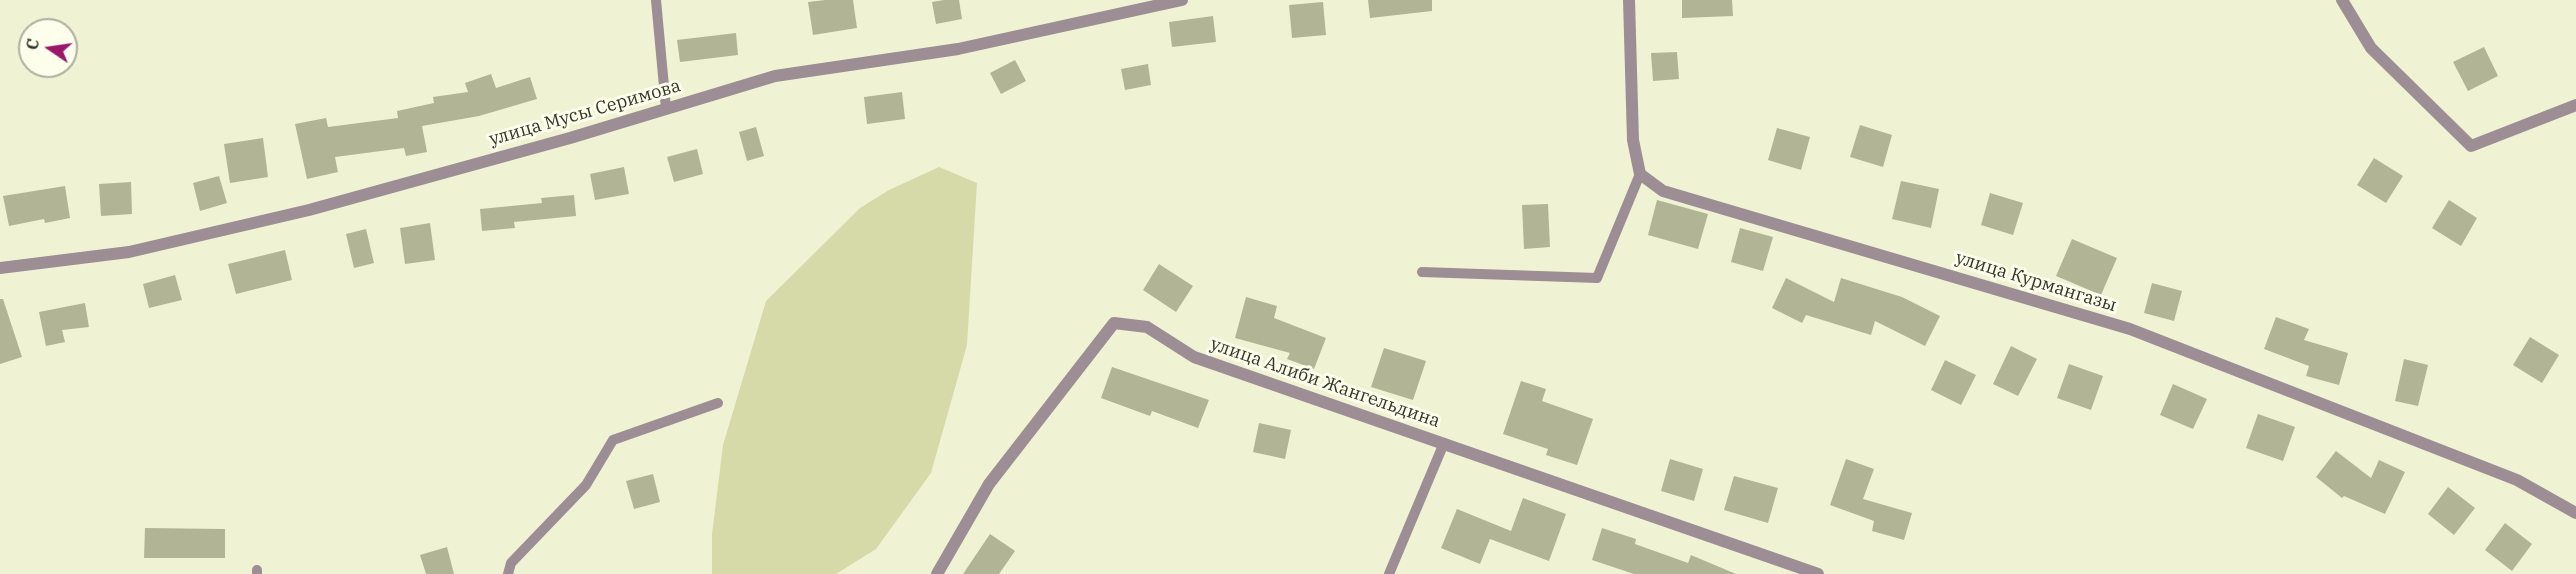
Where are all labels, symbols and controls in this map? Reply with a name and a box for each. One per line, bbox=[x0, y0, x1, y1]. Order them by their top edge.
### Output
north arrow bbox=[18, 18, 78, 78]
text: С bbox=[21, 37, 43, 52]
street label: улица Мусы Серимова bbox=[487, 75, 683, 151]
street label: улица Курмангазы bbox=[1953, 247, 2119, 317]
street label: улица Алиби Жангельдина bbox=[1207, 333, 1443, 433]

